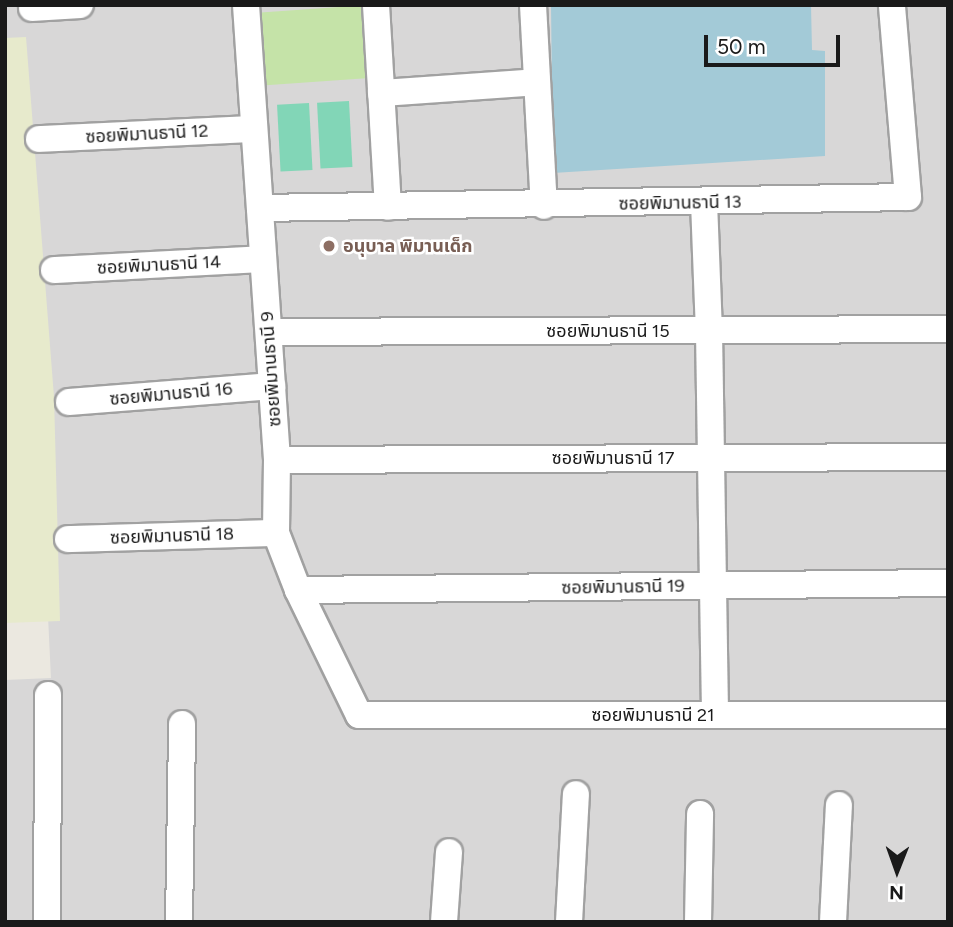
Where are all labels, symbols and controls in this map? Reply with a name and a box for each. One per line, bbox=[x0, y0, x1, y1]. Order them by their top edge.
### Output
scale bar bbox=[708, 21, 844, 65]
text: 50 m bbox=[717, 34, 766, 59]
street label: ซอยพิมานธานี 12 bbox=[85, 120, 209, 148]
street label: ซอยพิมานธานี 13 bbox=[618, 191, 742, 215]
place label: อนุบาล พิมานเด็ก bbox=[343, 235, 472, 257]
marker: อนุบาล พิมานเด็ก bbox=[321, 238, 337, 254]
street label: ซอยพิมานธานี 14 bbox=[96, 251, 222, 279]
street label: ซอยพิมานธานี 9 bbox=[256, 311, 286, 427]
street label: ซอยพิมานธานี 15 bbox=[546, 320, 670, 342]
street label: ซอยพิมานธานี 16 bbox=[109, 378, 233, 410]
street label: ซอยพิมานธานี 17 bbox=[552, 447, 674, 469]
street label: ซอยพิมานธานี 18 bbox=[110, 523, 234, 549]
street label: ซอยพิมานธานี 19 bbox=[561, 575, 685, 599]
street label: ซอยพิมานธานี 21 bbox=[591, 704, 715, 726]
north arrow bbox=[862, 836, 932, 906]
text: N bbox=[889, 881, 904, 904]

